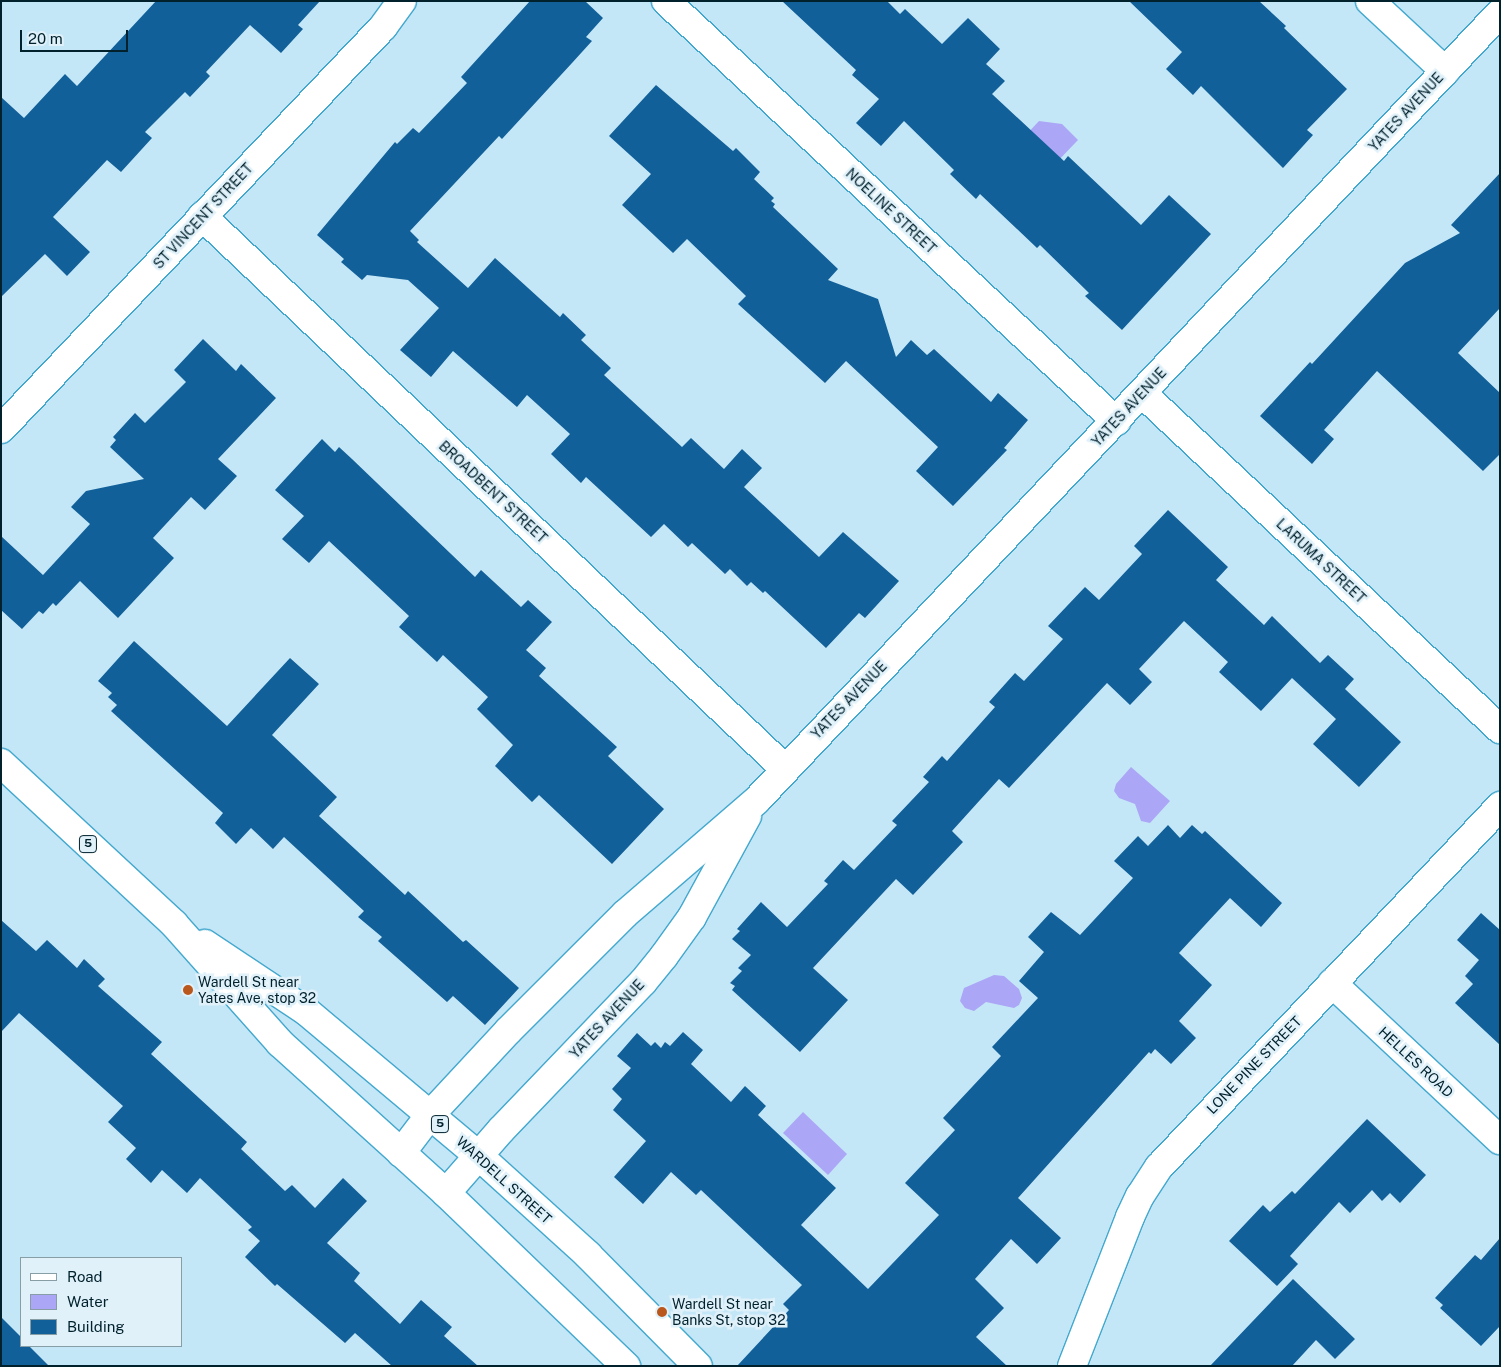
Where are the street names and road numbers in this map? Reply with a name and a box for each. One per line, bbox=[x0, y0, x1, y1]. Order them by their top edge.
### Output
street label: YATES AVENUE bbox=[1365, 69, 1447, 155]
street label: ST VINCENT STREET bbox=[150, 160, 256, 272]
street label: NOELINE STREET bbox=[842, 165, 940, 257]
street label: YATES AVENUE bbox=[1088, 364, 1170, 450]
street label: BROADBENT STREET bbox=[435, 438, 551, 546]
street label: LARUMA STREET bbox=[1273, 515, 1369, 607]
street label: YATES AVENUE bbox=[808, 658, 890, 742]
road number: 5 bbox=[78, 834, 98, 854]
street label: YATES AVENUE bbox=[566, 976, 648, 1062]
street label: LONE PINE STREET bbox=[1203, 1013, 1305, 1117]
street label: HELLES ROAD bbox=[1375, 1023, 1457, 1101]
road number: 5 bbox=[430, 1114, 450, 1134]
street label: WARDELL STREET bbox=[453, 1133, 555, 1227]

